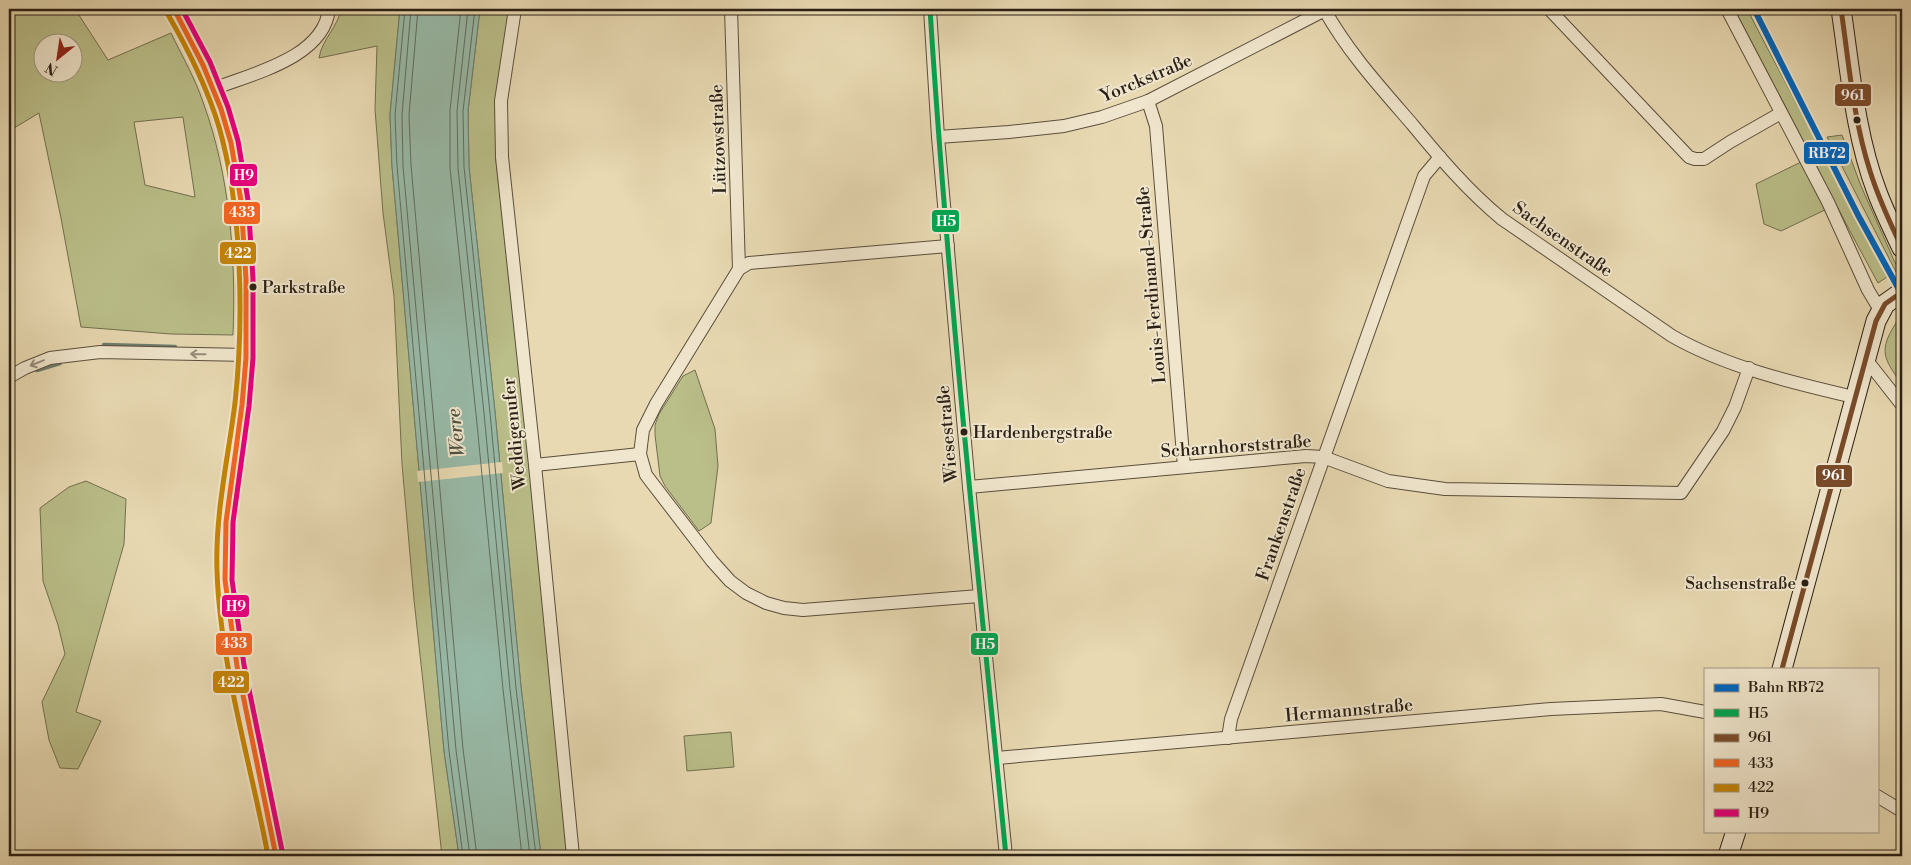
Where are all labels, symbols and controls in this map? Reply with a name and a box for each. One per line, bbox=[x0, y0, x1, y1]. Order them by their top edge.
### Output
north arrow bbox=[32, 32, 82, 82]
street label: Yorckstraße bbox=[1096, 49, 1196, 109]
text: N bbox=[43, 58, 61, 79]
line badge: 961 bbox=[1834, 83, 1872, 107]
street label: Lützowstraße bbox=[705, 84, 732, 194]
text: 961 bbox=[1841, 87, 1865, 105]
unlabelled marker bbox=[1852, 115, 1862, 125]
line badge: RB72 bbox=[1803, 141, 1850, 165]
text: RB72 bbox=[1808, 145, 1846, 163]
line badge: H9 bbox=[229, 163, 258, 187]
text: H9 bbox=[234, 167, 254, 185]
street label: Louis-Ferdinand-Straße bbox=[1131, 185, 1172, 384]
street label: Sachsenstraße bbox=[1508, 196, 1617, 282]
line badge: 433 bbox=[223, 201, 261, 225]
text: 433 bbox=[229, 204, 255, 222]
line badge: H5 bbox=[931, 209, 960, 233]
text: H5 bbox=[936, 213, 956, 231]
line badge: 422 bbox=[219, 241, 257, 265]
text: 422 bbox=[225, 245, 252, 263]
place label: Parkstraße bbox=[262, 277, 346, 299]
marker: Parkstraße bbox=[248, 282, 258, 292]
one-way arrow bbox=[190, 349, 206, 359]
one-way arrow bbox=[30, 359, 45, 368]
street label: Weddigenufer bbox=[497, 376, 532, 492]
street label: Wiesestraße bbox=[932, 384, 963, 485]
water label: Werre bbox=[442, 408, 470, 458]
place label: Hardenbergstraße bbox=[973, 422, 1113, 444]
marker: Hardenbergstraße bbox=[959, 427, 969, 437]
street label: Scharnhorststraße bbox=[1160, 430, 1312, 463]
street label: Frankenstraße bbox=[1251, 464, 1312, 584]
line badge: 961 bbox=[1815, 464, 1853, 488]
text: 961 bbox=[1822, 467, 1846, 485]
place label: Sachsenstraße bbox=[1685, 573, 1796, 595]
marker: Sachsenstraße bbox=[1800, 578, 1810, 588]
line badge: H9 bbox=[221, 594, 250, 618]
text: H9 bbox=[226, 598, 246, 616]
line badge: 433 bbox=[215, 632, 253, 656]
line badge: H5 bbox=[970, 632, 999, 656]
text: 433 bbox=[221, 635, 247, 653]
text: H5 bbox=[975, 636, 995, 654]
legend bbox=[1704, 668, 1878, 832]
line badge: 422 bbox=[212, 670, 250, 694]
text: 422 bbox=[218, 674, 245, 692]
text: Bahn RB72 bbox=[1747, 678, 1824, 697]
street label: Hermannstraße bbox=[1284, 693, 1414, 728]
text: H5 bbox=[1748, 704, 1768, 723]
text: 961 bbox=[1748, 728, 1773, 747]
text: 433 bbox=[1748, 754, 1774, 773]
text: 422 bbox=[1748, 778, 1774, 797]
text: H9 bbox=[1748, 804, 1769, 823]

